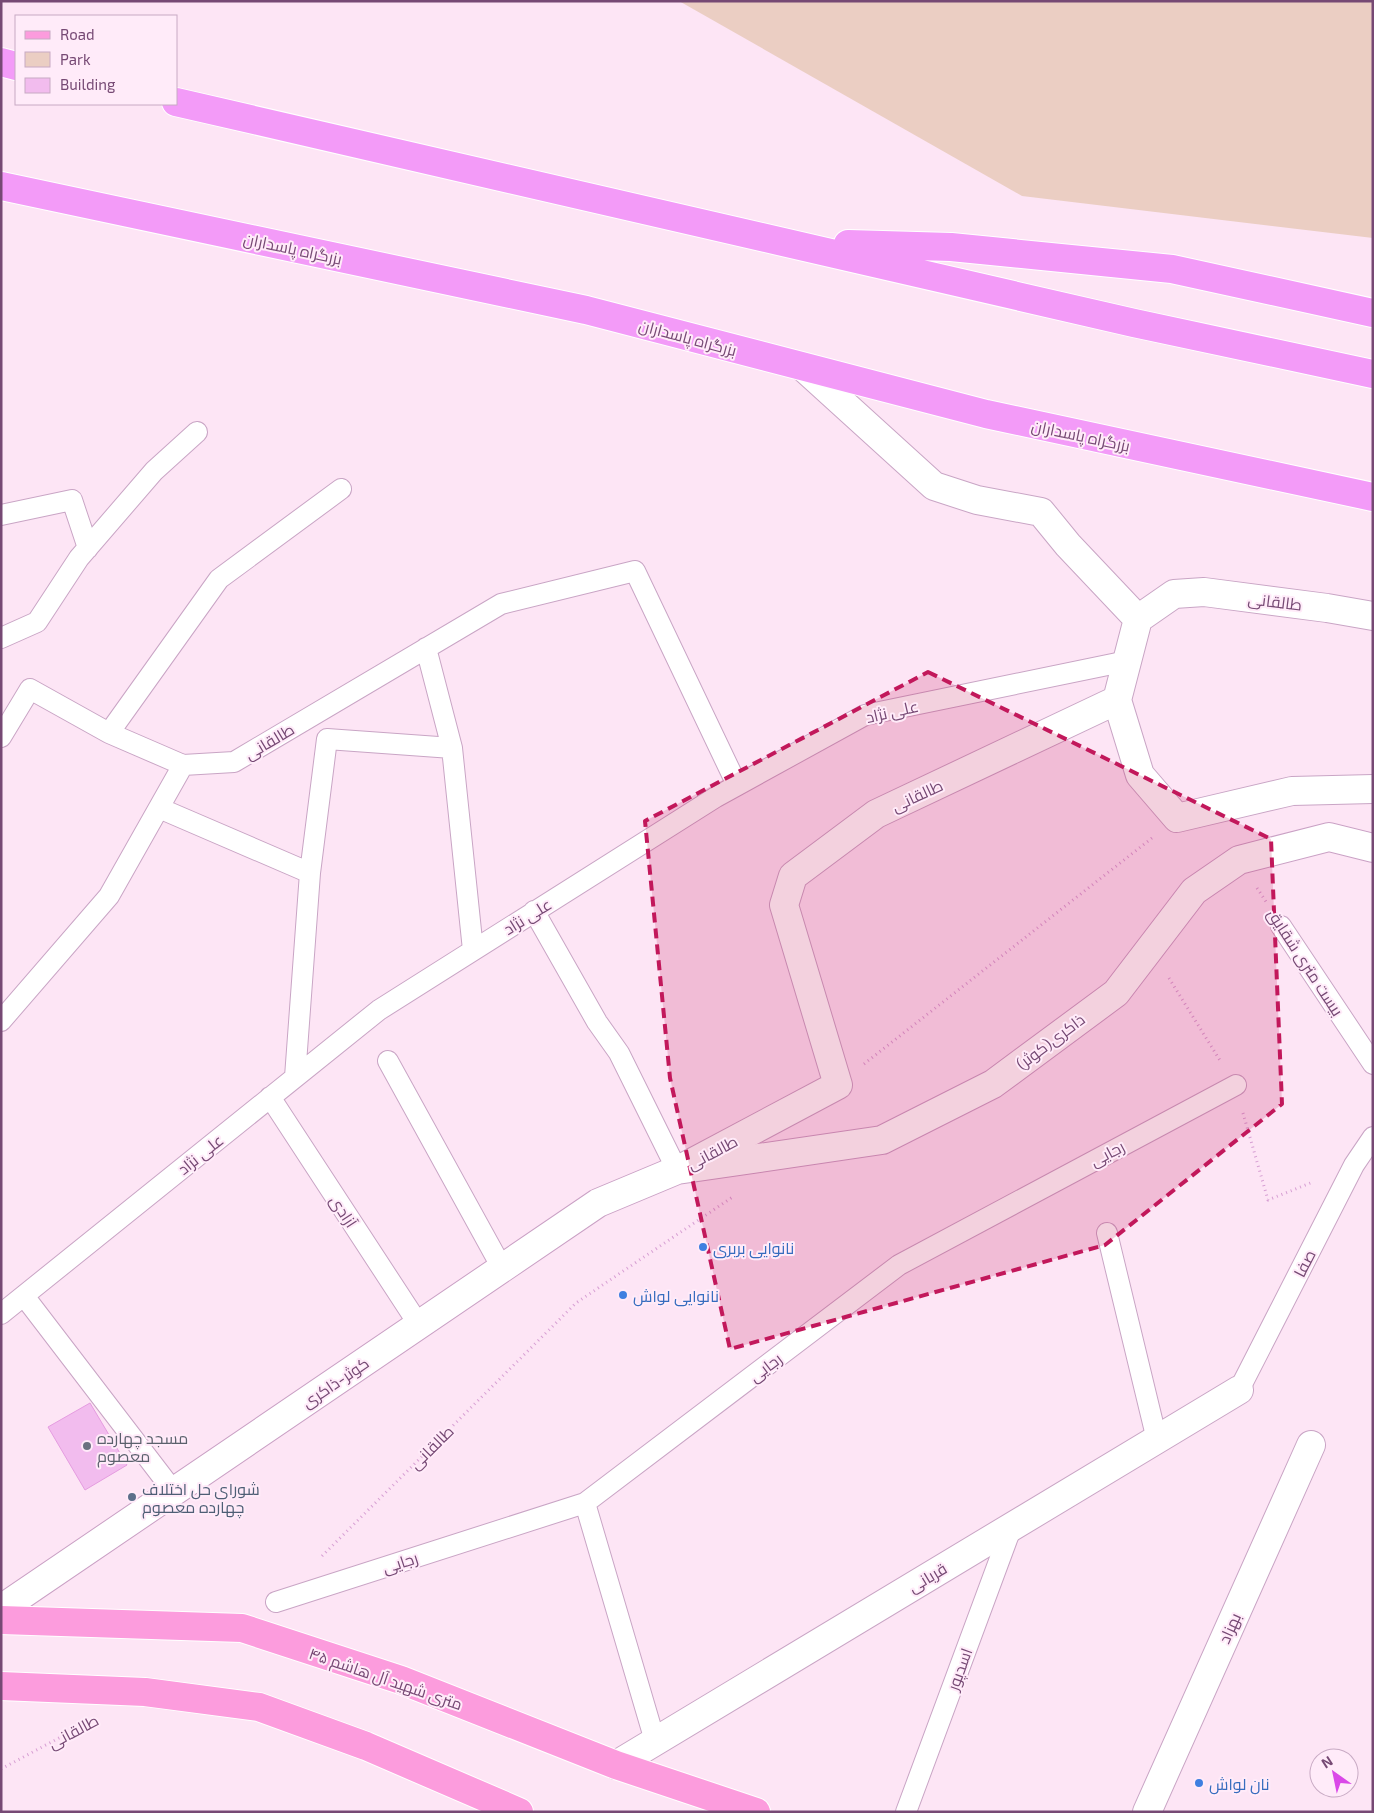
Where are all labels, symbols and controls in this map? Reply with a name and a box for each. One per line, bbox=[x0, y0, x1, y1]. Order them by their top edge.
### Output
legend bbox=[15, 15, 178, 105]
text: Road bbox=[60, 25, 95, 43]
text: Park bbox=[60, 50, 91, 68]
text: Building bbox=[60, 75, 116, 93]
street label: بزرگراه پاسداران bbox=[241, 228, 344, 271]
street label: بزرگراه پاسداران bbox=[636, 315, 739, 362]
street label: بزرگراه پاسداران bbox=[1029, 415, 1132, 458]
street label: طالقانی bbox=[1247, 588, 1303, 616]
street label: علی نژاد bbox=[864, 696, 921, 728]
street label: طالقانی bbox=[241, 719, 298, 765]
street label: طالقانی bbox=[888, 775, 947, 817]
street label: علی نژاد bbox=[499, 894, 556, 940]
street label: بیست متری شقایق bbox=[1263, 905, 1348, 1020]
street label: ذاکری(کوثر) bbox=[1012, 1009, 1089, 1075]
street label: علی نژاد bbox=[173, 1130, 228, 1180]
street label: طالقانی bbox=[684, 1131, 741, 1175]
street label: رجایی bbox=[1087, 1136, 1128, 1172]
street label: آزادی bbox=[325, 1191, 362, 1232]
place label: نانوایی بربری bbox=[713, 1238, 794, 1259]
marker: نانوایی بربری bbox=[697, 1241, 709, 1253]
street label: صفا bbox=[1289, 1246, 1319, 1280]
place label: نانوایی لواش bbox=[633, 1286, 719, 1307]
marker: نانوایی لواش bbox=[617, 1289, 629, 1301]
street label: رجایی bbox=[745, 1349, 786, 1387]
street label: کوثر-ذاکری bbox=[298, 1353, 373, 1413]
street label: طالقانی bbox=[405, 1421, 458, 1474]
place label: مسجد چهارده معصوم bbox=[97, 1428, 188, 1468]
marker: مسجد چهارده معصوم bbox=[81, 1440, 93, 1452]
place label: شورای حل اختلاف چهارده معصوم bbox=[142, 1479, 260, 1519]
marker: شورای حل اختلاف چهارده معصوم bbox=[126, 1491, 138, 1503]
street label: رجایی bbox=[380, 1547, 421, 1579]
street label: قربانی bbox=[904, 1558, 951, 1598]
street label: بهزاد bbox=[1214, 1610, 1246, 1647]
street label: ۴۵ متری شهید آل هاشم bbox=[306, 1643, 465, 1716]
street label: اسدپور bbox=[942, 1645, 978, 1695]
street label: طالقانی bbox=[45, 1710, 102, 1754]
north arrow bbox=[1309, 1748, 1359, 1798]
text: N bbox=[1318, 1752, 1336, 1772]
place label: نان لواش bbox=[1209, 1774, 1270, 1795]
marker: نان لواش bbox=[1193, 1777, 1205, 1789]

